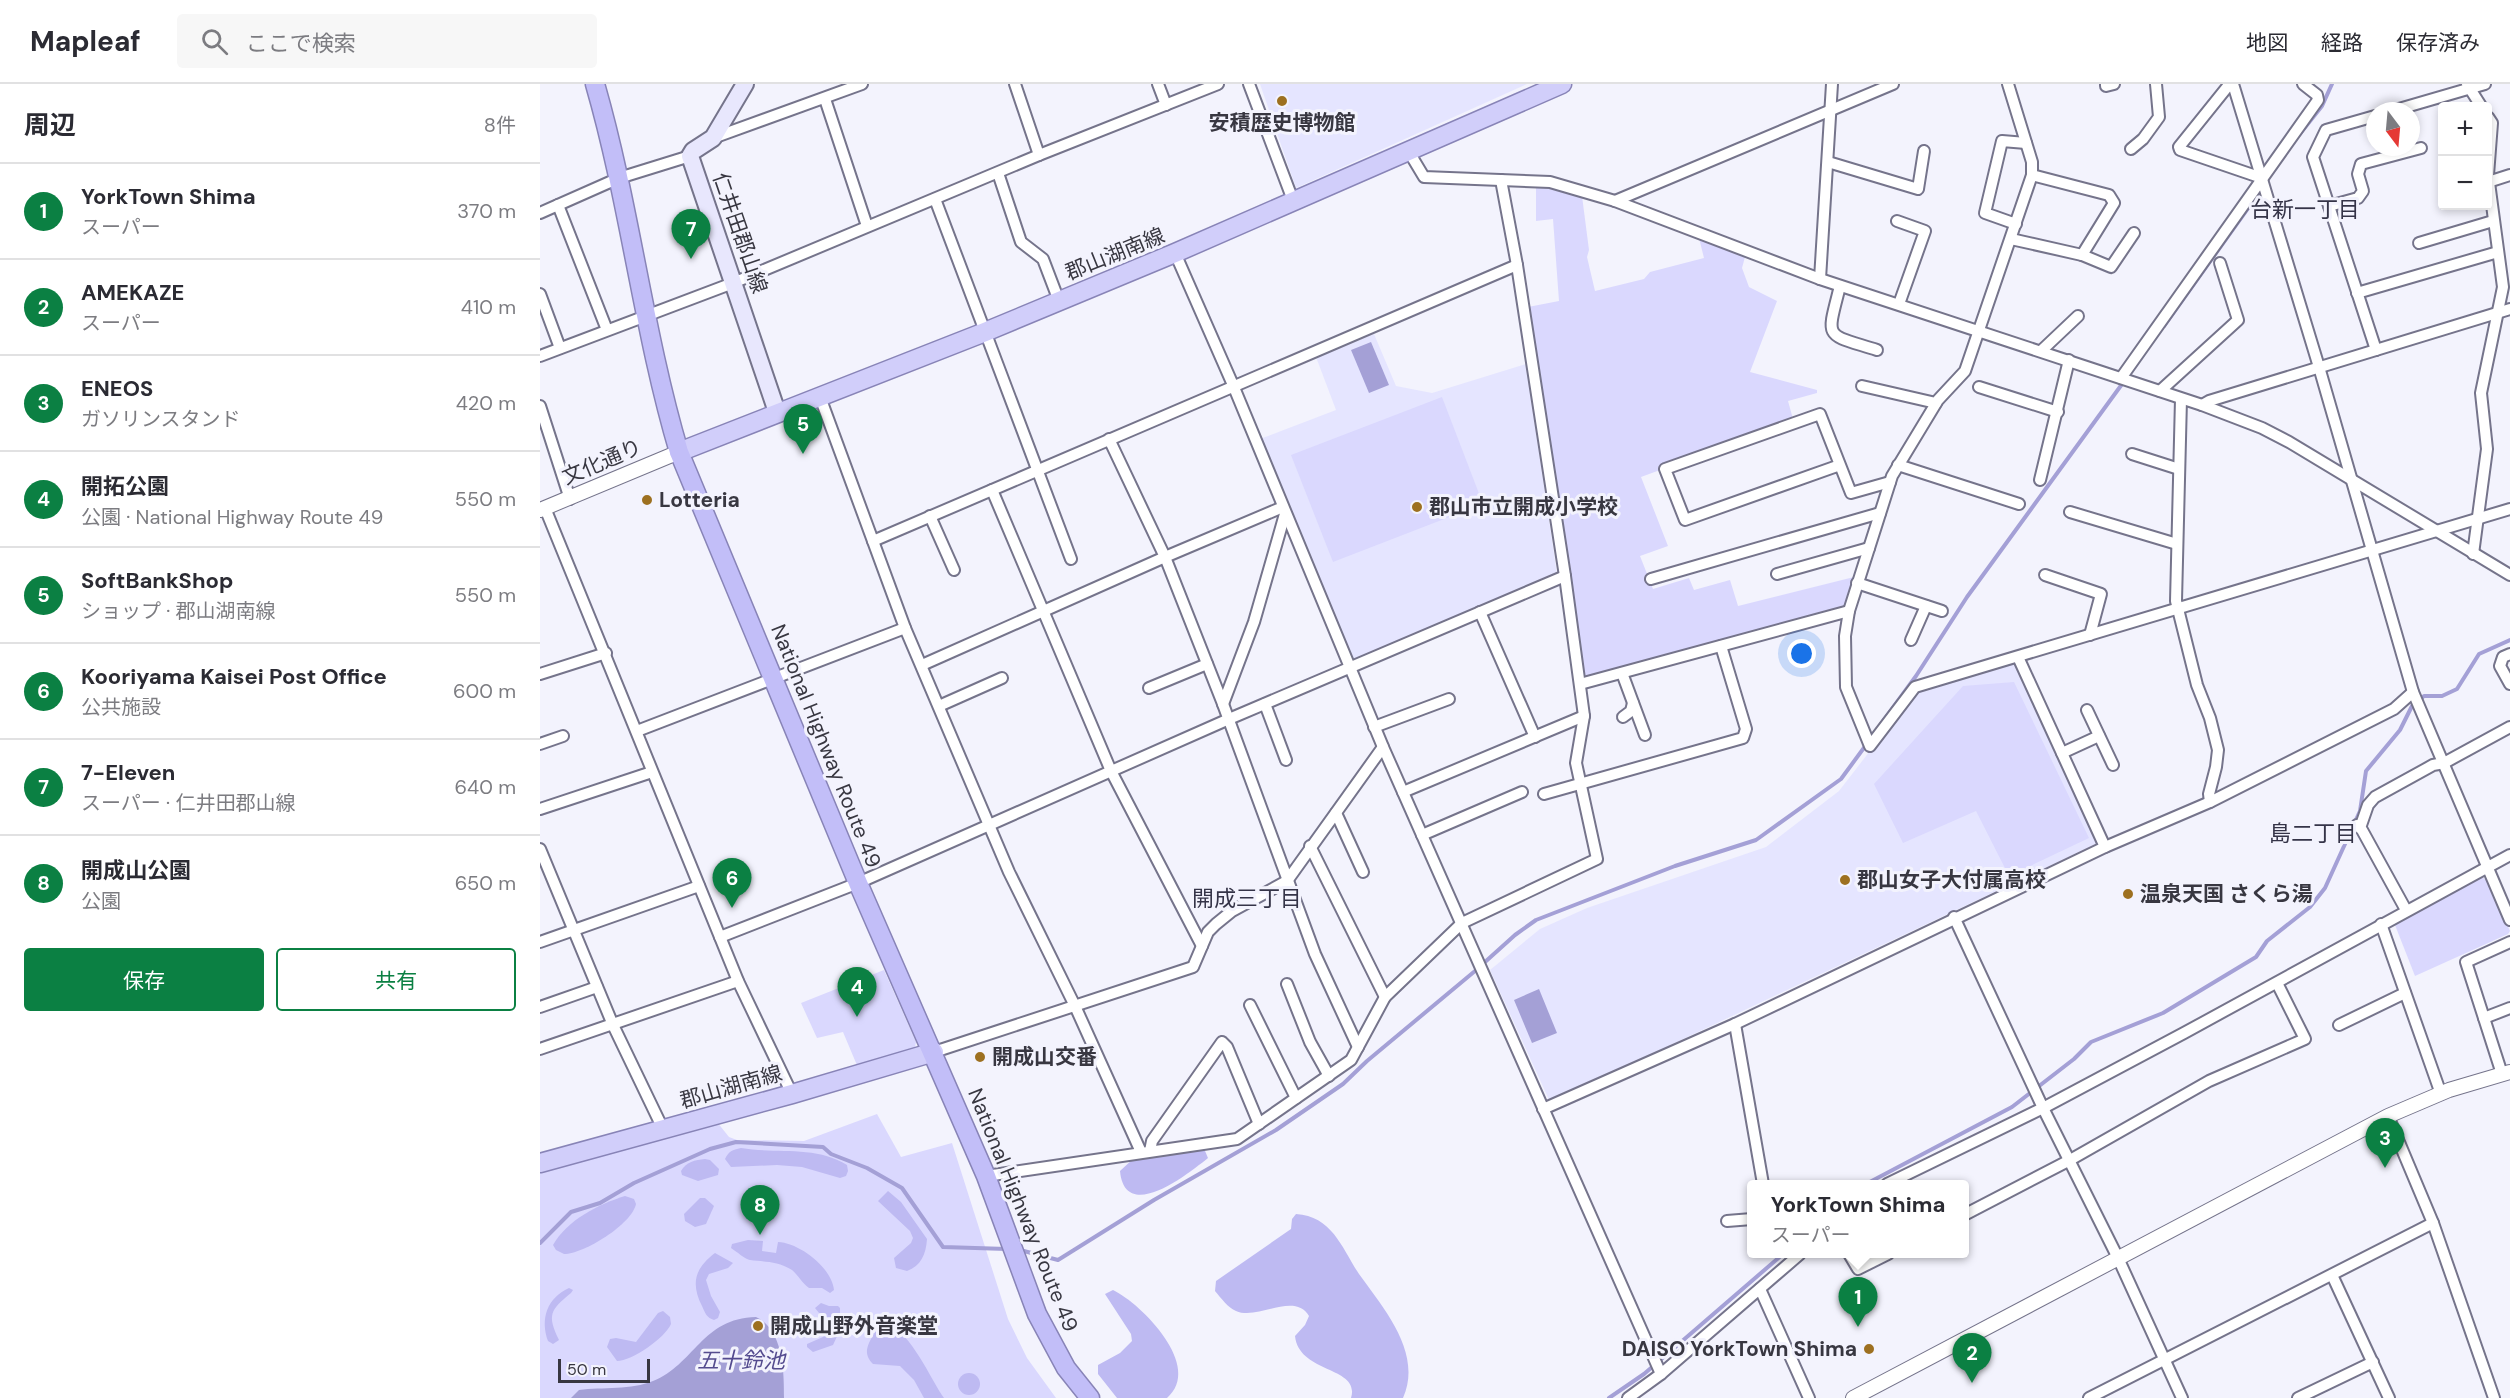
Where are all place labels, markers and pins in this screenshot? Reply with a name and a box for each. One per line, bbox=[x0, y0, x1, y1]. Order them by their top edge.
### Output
marker: 安積歴史博物館 bbox=[1275, 94, 1289, 108]
place label: 安積歴史博物館 bbox=[1209, 109, 1356, 137]
pin: 7 bbox=[672, 210, 710, 259]
pin: 5 bbox=[784, 404, 822, 454]
place label: Lotteria bbox=[659, 486, 740, 514]
marker: Lotteria bbox=[640, 493, 654, 507]
place label: 郡山市立開成小学校 bbox=[1429, 493, 1618, 521]
marker: 郡山市立開成小学校 bbox=[1410, 500, 1424, 514]
pin: 6 bbox=[712, 858, 752, 908]
place label: 郡山女子大付属高校 bbox=[1857, 866, 2046, 894]
marker: 郡山女子大付属高校 bbox=[1838, 873, 1852, 887]
place label: 温泉天国 さくら湯 bbox=[2140, 880, 2313, 908]
marker: 温泉天国 さくら湯 bbox=[2121, 887, 2135, 901]
pin: 4 bbox=[838, 968, 876, 1017]
place label: 開成山交番 bbox=[992, 1043, 1097, 1071]
marker: 開成山交番 bbox=[973, 1050, 987, 1064]
pin: 3 bbox=[2366, 1118, 2404, 1168]
pin: 8 bbox=[740, 1186, 780, 1235]
pin: 1 bbox=[1838, 1278, 1878, 1327]
place label: 開成山野外音楽堂 bbox=[770, 1312, 938, 1340]
marker: 開成山野外音楽堂 bbox=[751, 1319, 765, 1333]
pin: 2 bbox=[1952, 1334, 1992, 1383]
place label: DAISO YorkTown Shima bbox=[1622, 1335, 1857, 1363]
marker: DAISO YorkTown Shima bbox=[1862, 1342, 1876, 1356]

